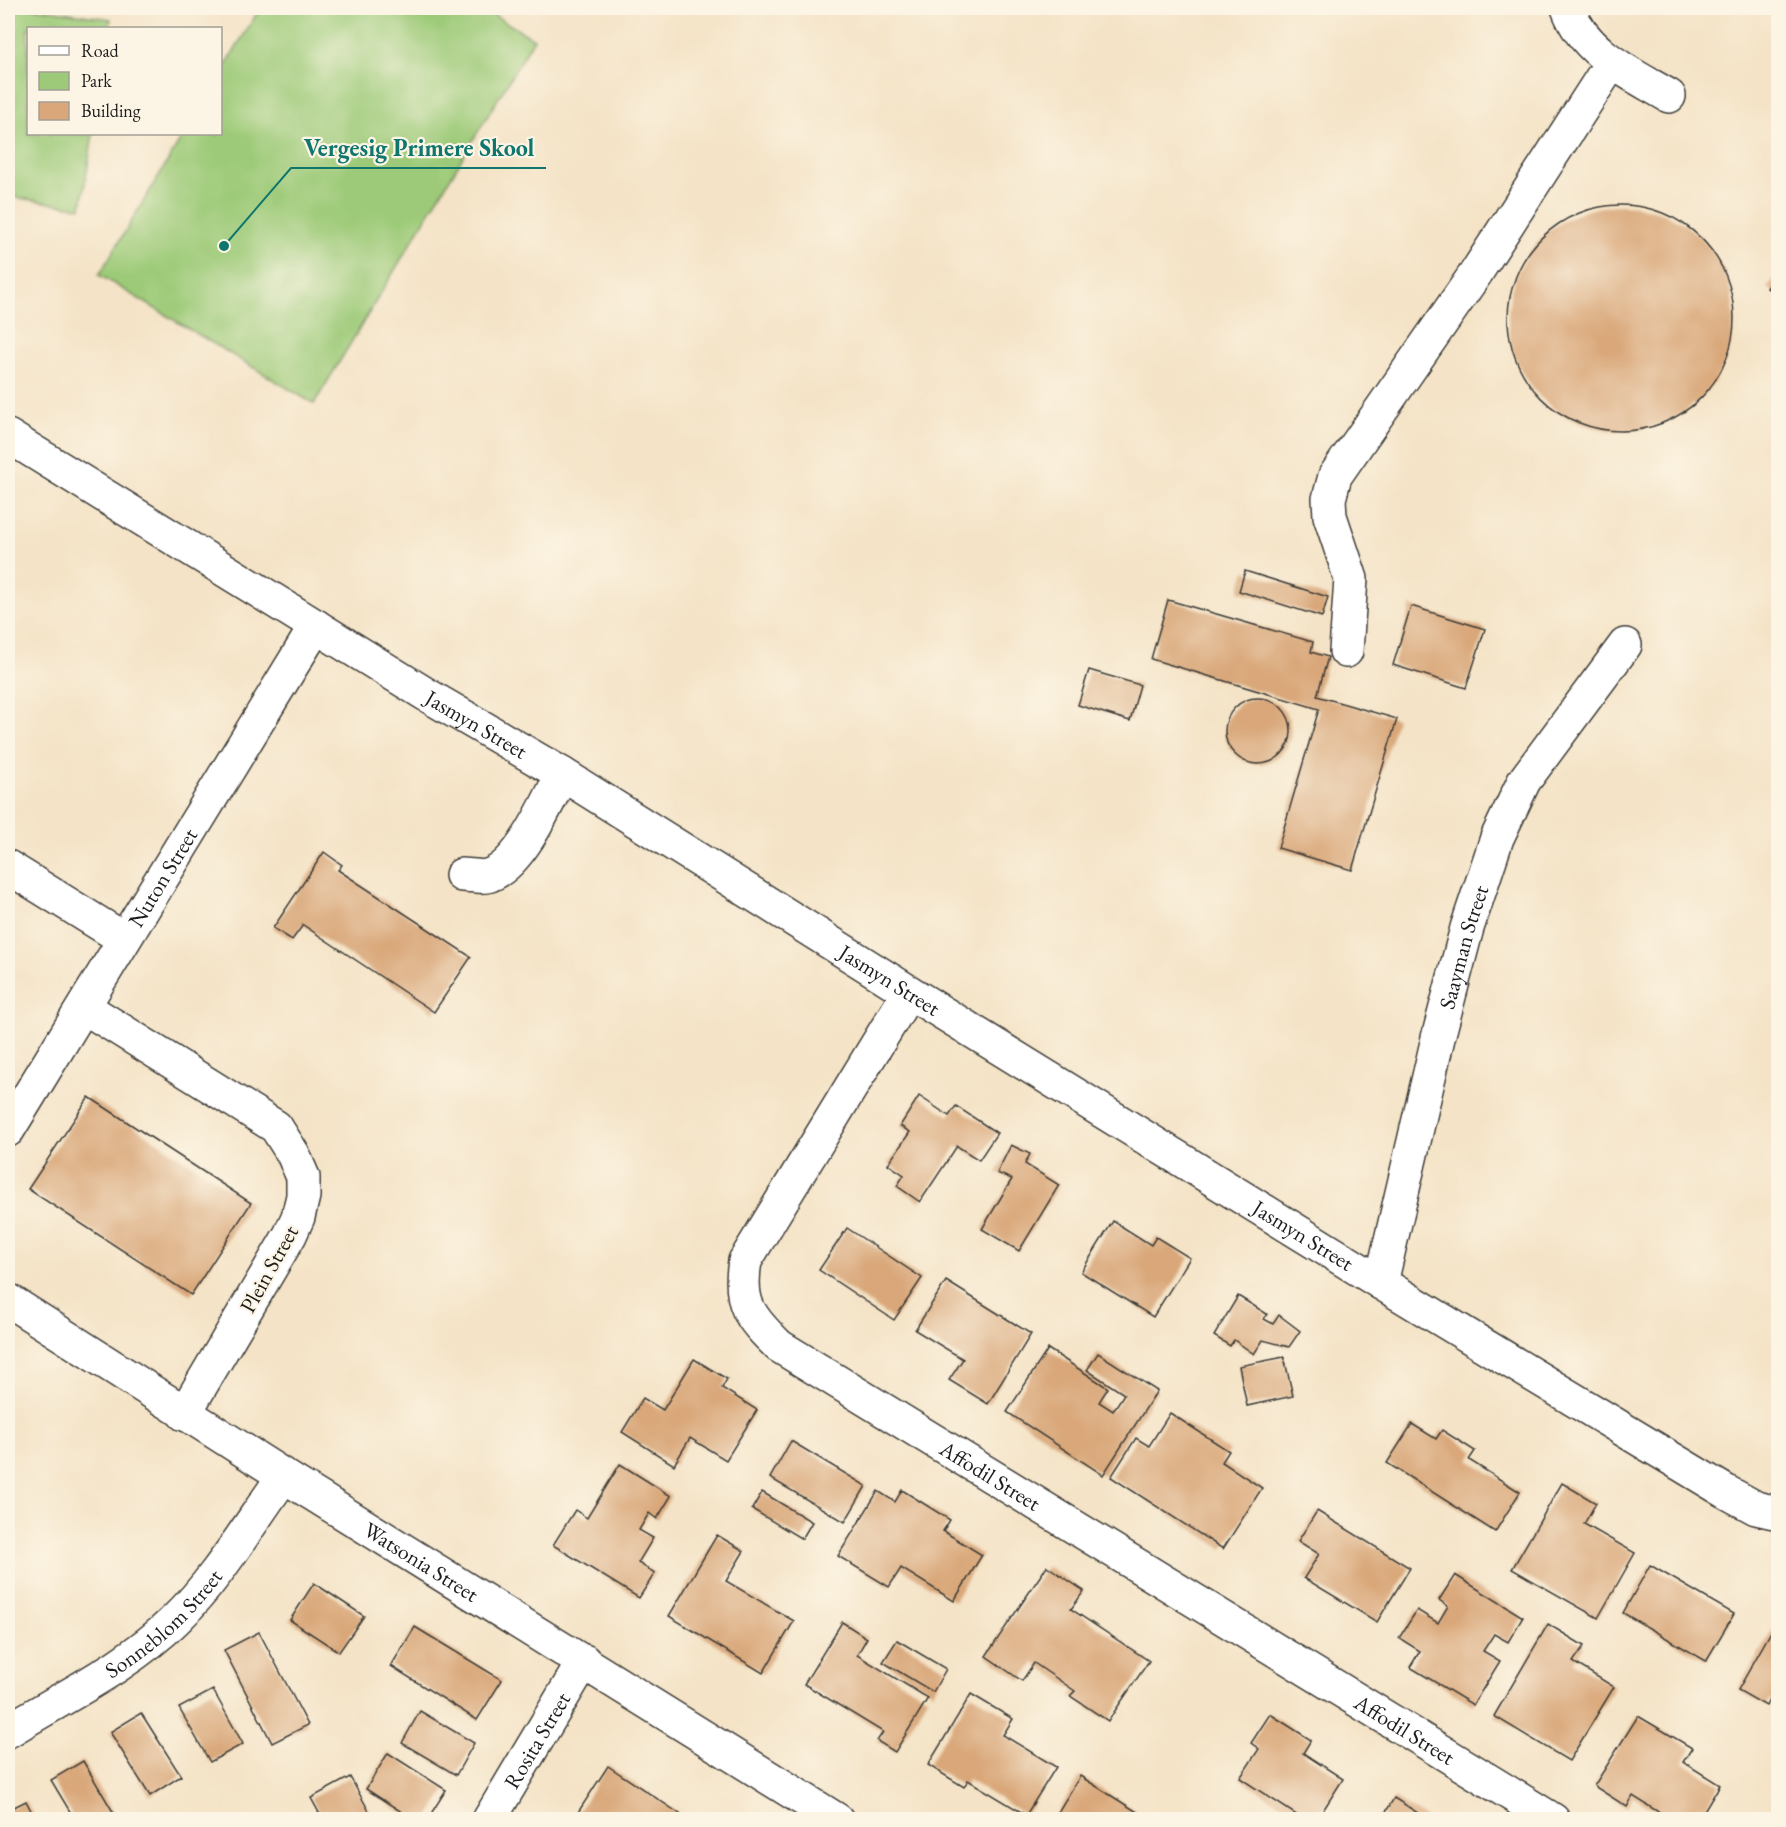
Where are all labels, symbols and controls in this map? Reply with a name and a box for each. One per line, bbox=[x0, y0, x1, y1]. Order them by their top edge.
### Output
legend bbox=[27, 27, 222, 135]
text: Road bbox=[81, 39, 120, 62]
text: Park bbox=[81, 69, 112, 92]
text: Building bbox=[81, 99, 141, 122]
callout: Vergesig Primere Skool bbox=[291, 126, 546, 168]
text: Vergesig Primere Skool bbox=[304, 132, 535, 164]
street label: Jasmyn Street bbox=[418, 682, 533, 765]
street label: Nuton Street bbox=[121, 822, 204, 932]
street label: Saayman Street bbox=[1432, 881, 1495, 1012]
street label: Jasmyn Street bbox=[832, 936, 946, 1022]
street label: Jasmyn Street bbox=[1246, 1192, 1359, 1277]
street label: Plein Street bbox=[233, 1220, 305, 1318]
street label: Affodil Street bbox=[934, 1433, 1046, 1517]
street label: Watsonia Street bbox=[358, 1515, 484, 1608]
street label: Sonneblom Street bbox=[99, 1563, 228, 1685]
street label: Rosita Street bbox=[497, 1686, 577, 1794]
street label: Affodil Street bbox=[1348, 1687, 1461, 1771]

